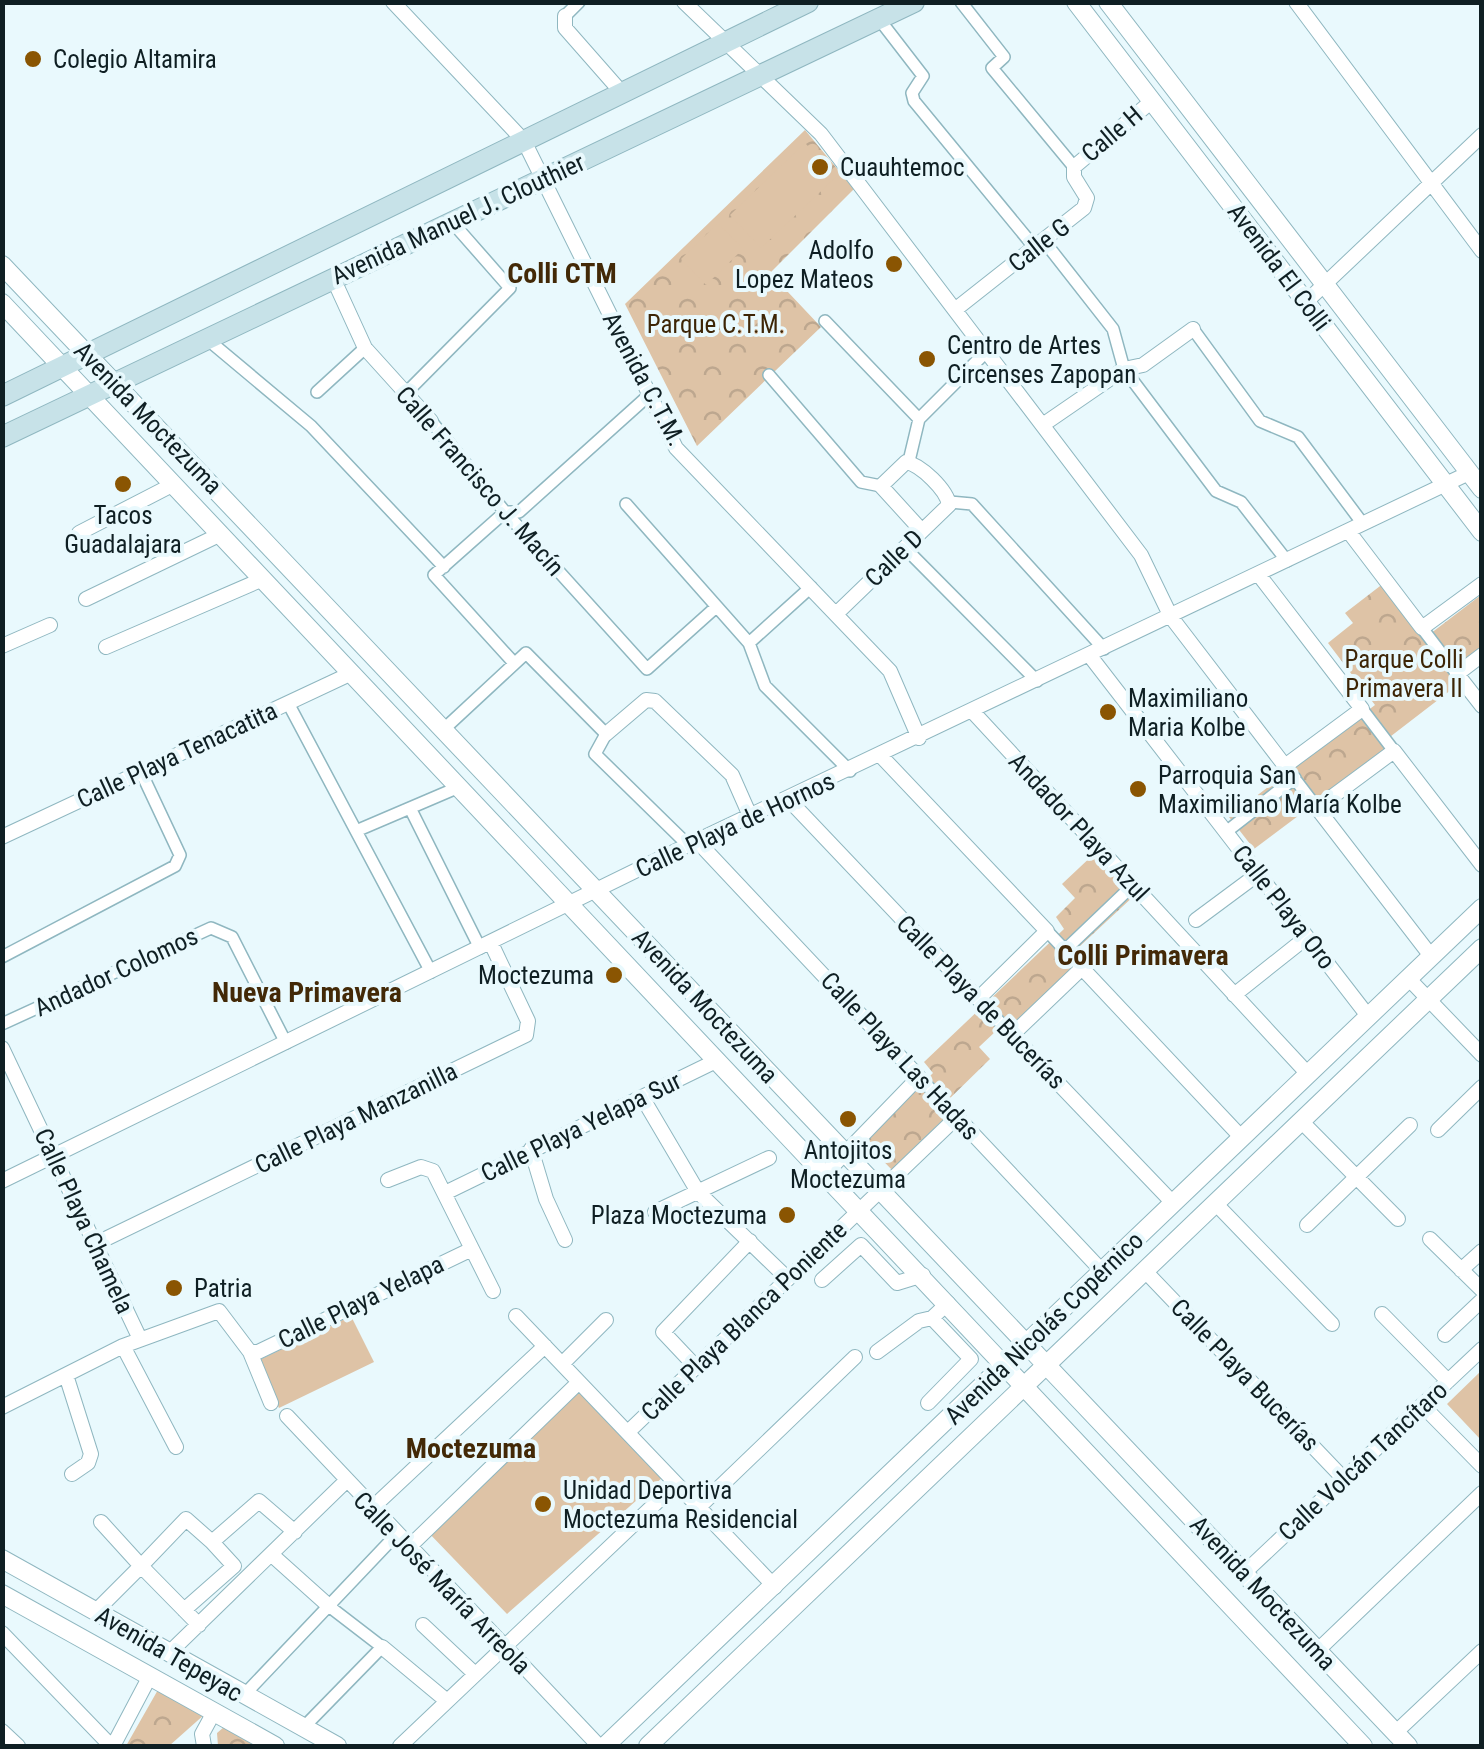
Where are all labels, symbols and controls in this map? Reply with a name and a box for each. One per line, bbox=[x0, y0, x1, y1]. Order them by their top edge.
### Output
place label: Colegio Altamira bbox=[53, 45, 217, 74]
marker: Colegio Altamira bbox=[22, 48, 44, 70]
street label: Calle H bbox=[1076, 100, 1148, 168]
street label: Avenida Manuel J. Clouthier bbox=[327, 147, 589, 290]
place label: Cuauhtemoc bbox=[840, 153, 964, 182]
marker: Cuauhtemoc bbox=[809, 156, 831, 178]
street label: Avenida El Colli bbox=[1222, 198, 1336, 336]
street label: Calle G bbox=[1003, 212, 1075, 278]
place label: Adolfo Lopez Mateos bbox=[735, 236, 874, 294]
marker: Adolfo Lopez Mateos bbox=[883, 253, 905, 275]
district label: Colli CTM bbox=[507, 257, 617, 290]
street label: Avenida C.T.M. bbox=[597, 307, 691, 451]
park label: Parque C.T.M. bbox=[647, 310, 785, 339]
place label: Centro de Artes Circenses Zapopan bbox=[947, 331, 1136, 389]
street label: Avenida Moctezuma bbox=[68, 336, 228, 500]
marker: Centro de Artes Circenses Zapopan bbox=[916, 348, 938, 370]
street label: Calle Francisco J. Macín bbox=[390, 380, 570, 582]
marker: Tacos Guadalajara bbox=[112, 473, 134, 495]
place label: Tacos Guadalajara bbox=[64, 501, 182, 559]
street label: Calle D bbox=[859, 523, 929, 593]
park label: Parque Colli Primavera II bbox=[1344, 645, 1464, 703]
place label: Maximiliano Maria Kolbe bbox=[1128, 684, 1248, 742]
street label: Calle Playa Tenacatita bbox=[72, 696, 282, 814]
marker: Maximiliano Maria Kolbe bbox=[1097, 701, 1119, 723]
street label: Andador Playa Azul bbox=[1003, 747, 1155, 907]
place label: Parroquia San Maximiliano María Kolbe bbox=[1158, 761, 1402, 819]
street label: Calle Playa de Hornos bbox=[631, 766, 839, 884]
marker: Parroquia San Maximiliano María Kolbe bbox=[1127, 778, 1149, 800]
street label: Calle Playa Oro bbox=[1227, 839, 1341, 975]
street label: Calle Playa de Bucerías bbox=[891, 909, 1071, 1095]
street label: Andador Colomos bbox=[30, 921, 202, 1023]
street label: Avenida Moctezuma bbox=[626, 923, 784, 1089]
district label: Colli Primavera bbox=[1057, 939, 1229, 972]
place label: Moctezuma bbox=[478, 961, 594, 990]
marker: Moctezuma bbox=[603, 964, 625, 986]
street label: Calle Playa Las Hadas bbox=[815, 966, 985, 1146]
district label: Nueva Primavera bbox=[212, 976, 402, 1009]
street label: Calle Playa Manzanilla bbox=[250, 1056, 462, 1180]
street label: Calle Playa Yelapa Sur bbox=[476, 1066, 686, 1188]
marker: Antojitos Moctezuma bbox=[837, 1108, 859, 1130]
street label: Calle Playa Chamela bbox=[28, 1124, 140, 1318]
place label: Antojitos Moctezuma bbox=[790, 1136, 906, 1194]
place label: Plaza Moctezuma bbox=[591, 1201, 767, 1230]
marker: Plaza Moctezuma bbox=[776, 1204, 798, 1226]
street label: Calle Playa Blanca Poniente bbox=[635, 1215, 853, 1427]
street label: Avenida Nicolás Copérnico bbox=[939, 1226, 1149, 1430]
street label: Calle Playa Yelapa bbox=[274, 1249, 448, 1355]
place label: Patria bbox=[194, 1274, 252, 1303]
marker: Patria bbox=[163, 1277, 185, 1299]
street label: Calle Playa Bucerías bbox=[1165, 1293, 1325, 1457]
street label: Calle Volcán Tancítaro bbox=[1273, 1375, 1453, 1547]
district label: Moctezuma bbox=[406, 1432, 536, 1465]
place label: Unidad Deportiva Moctezuma Residencial bbox=[563, 1476, 798, 1534]
street label: Calle José María Arreola bbox=[347, 1486, 537, 1680]
marker: Unidad Deportiva Moctezuma Residencial bbox=[532, 1493, 554, 1515]
street label: Avenida Moctezuma bbox=[1184, 1510, 1342, 1676]
street label: Avenida Tepeyac bbox=[90, 1600, 248, 1708]

